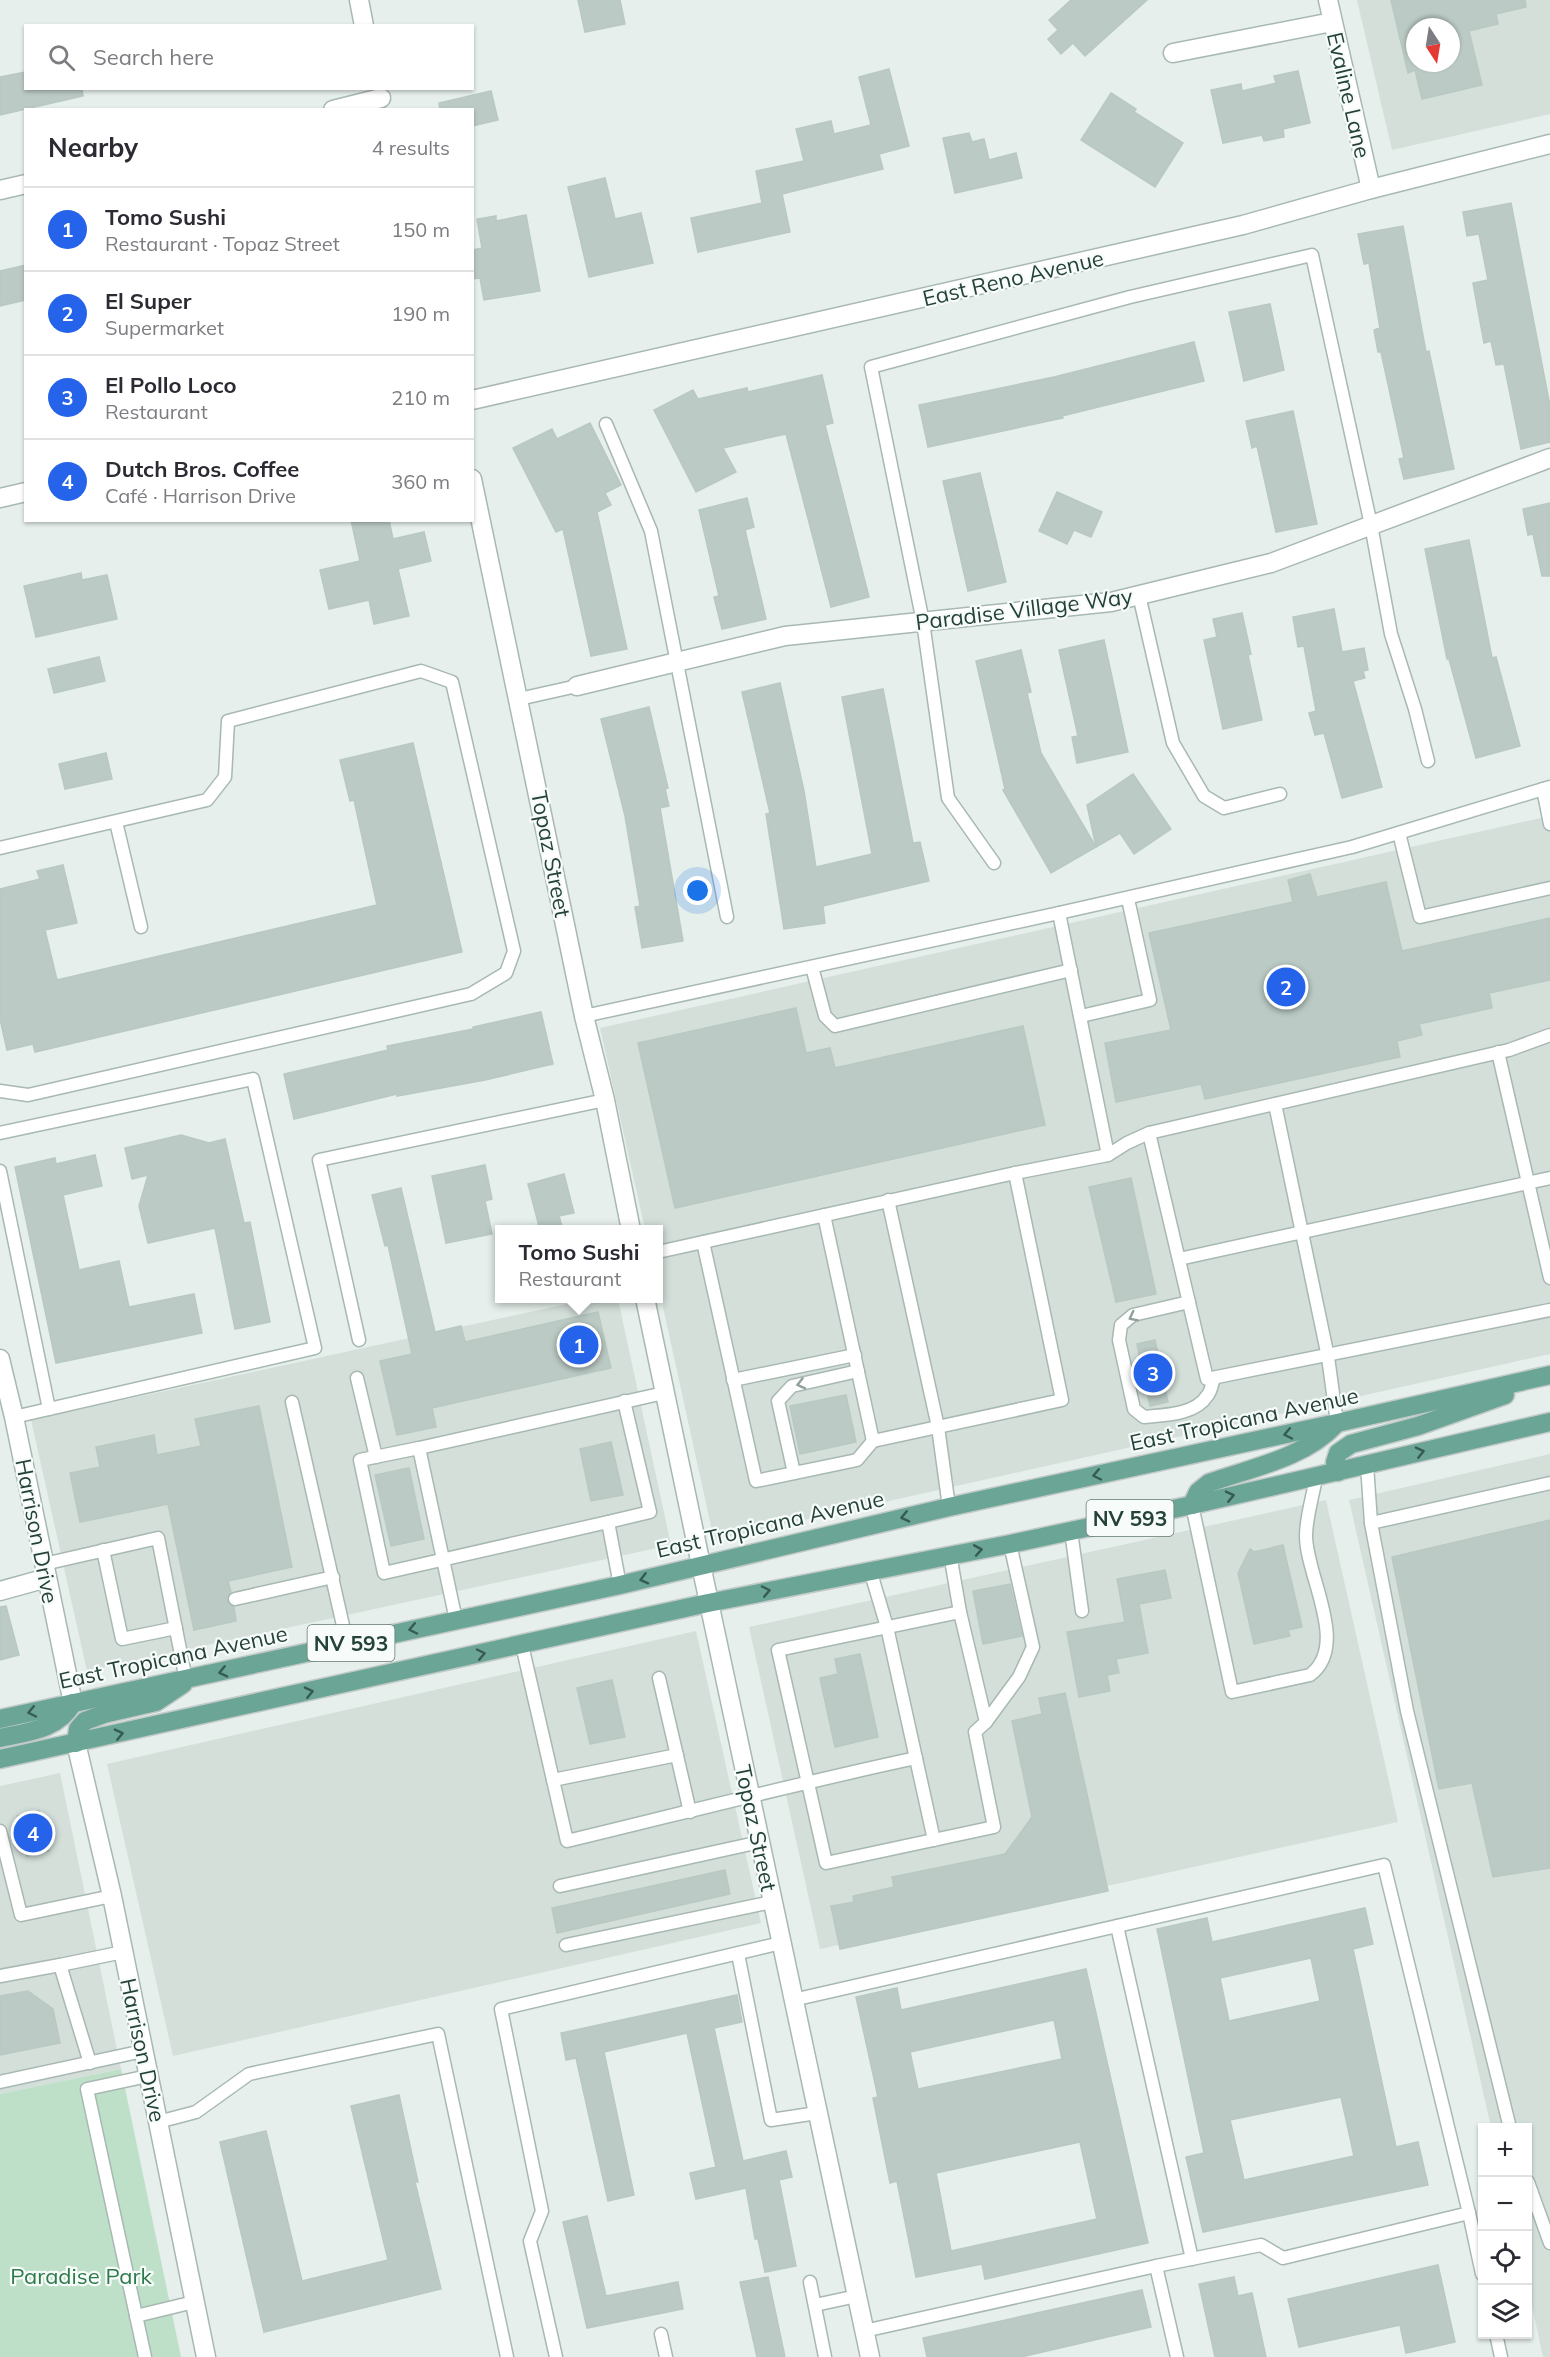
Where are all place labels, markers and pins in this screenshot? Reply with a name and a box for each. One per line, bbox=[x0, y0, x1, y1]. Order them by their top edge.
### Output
pin: 2 bbox=[1266, 964, 1306, 1010]
pin: 1 bbox=[560, 1322, 598, 1368]
pin: 3 bbox=[1134, 1350, 1172, 1396]
pin: 4 bbox=[14, 1810, 52, 1856]

